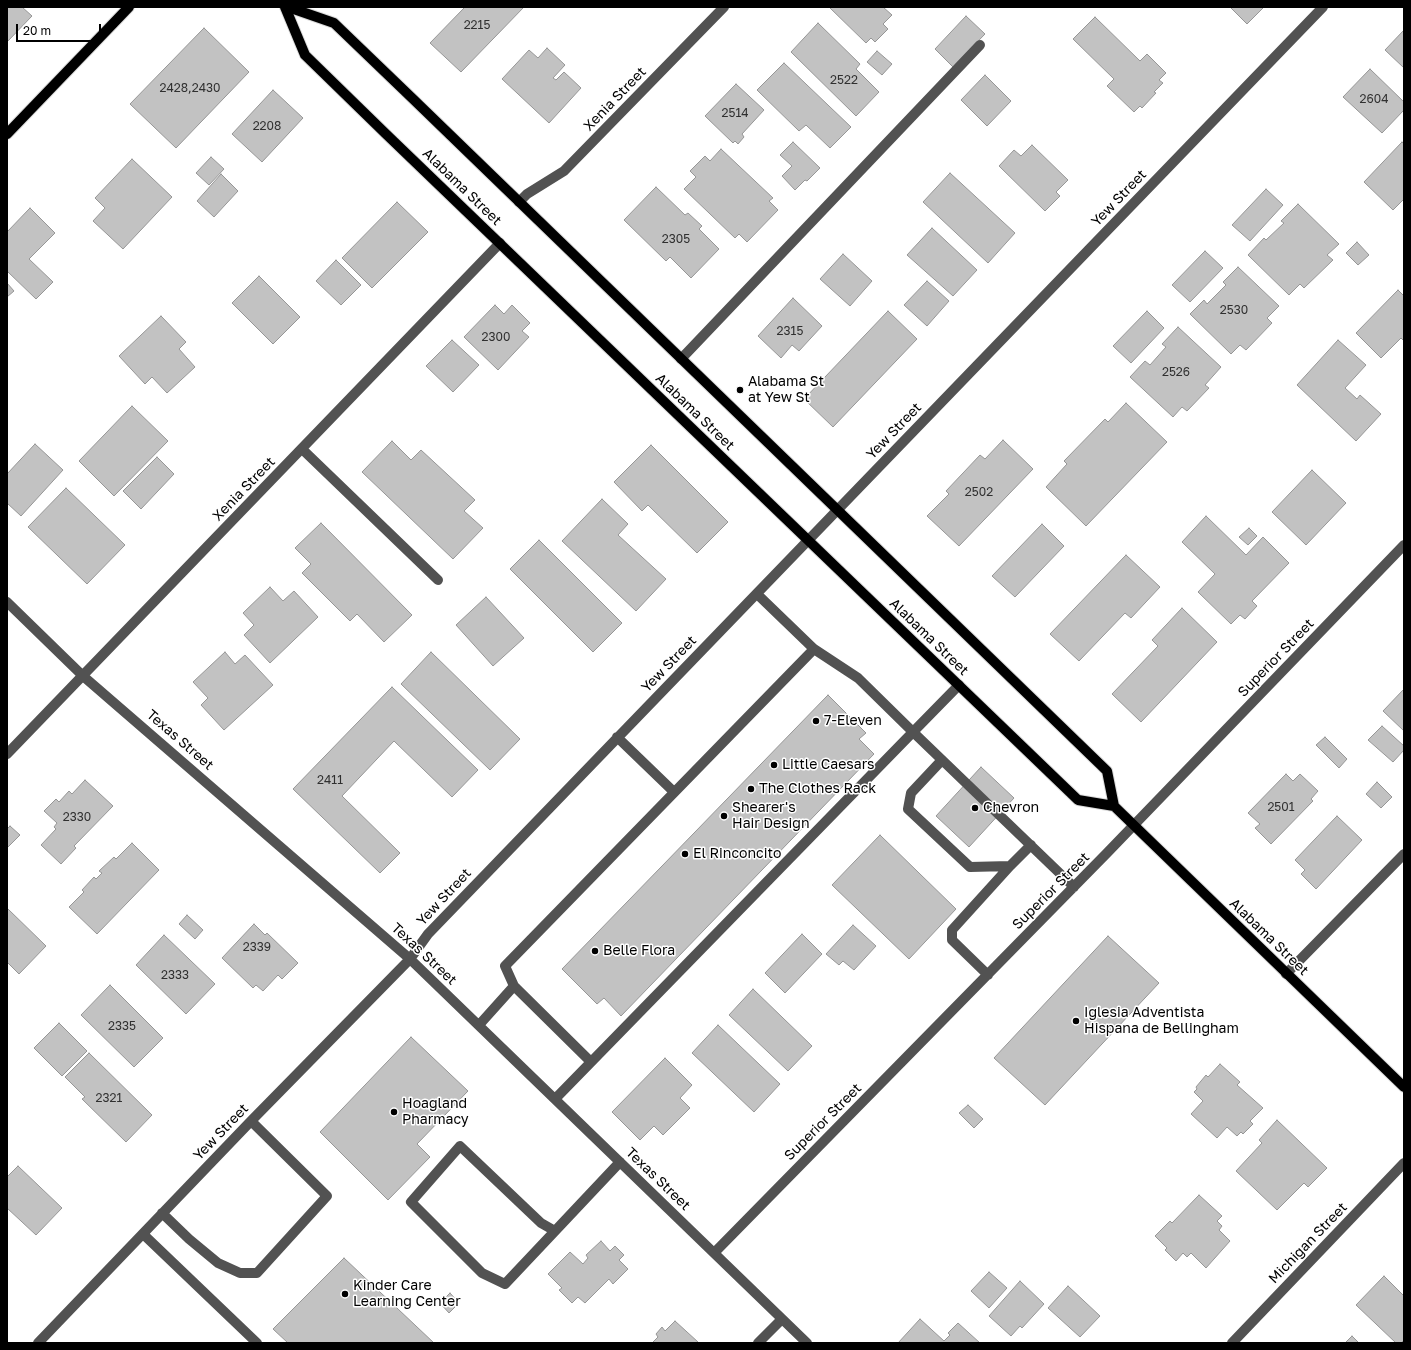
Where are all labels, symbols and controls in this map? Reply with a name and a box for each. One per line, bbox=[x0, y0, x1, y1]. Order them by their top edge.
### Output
scale bar bbox=[18, 16, 103, 42]
house number: 2215 bbox=[464, 18, 490, 32]
text: 20 m bbox=[23, 23, 51, 38]
street label: Xenia Street bbox=[580, 64, 650, 134]
house number: 2522 bbox=[830, 73, 858, 87]
house number: 2428,2430 bbox=[160, 81, 220, 95]
house number: 2604 bbox=[1360, 92, 1388, 106]
house number: 2514 bbox=[721, 106, 749, 120]
house number: 2208 bbox=[253, 119, 281, 133]
street label: Alabama Street bbox=[419, 145, 505, 229]
street label: Yew Street bbox=[1088, 166, 1150, 230]
house number: 2305 bbox=[662, 232, 690, 246]
house number: 2530 bbox=[1220, 303, 1248, 317]
house number: 2315 bbox=[777, 324, 803, 338]
house number: 2300 bbox=[482, 330, 510, 344]
house number: 2526 bbox=[1162, 365, 1190, 379]
street label: Alabama Street bbox=[652, 370, 738, 454]
place label: Alabama St at Yew St bbox=[748, 374, 824, 406]
marker: Alabama St at Yew St bbox=[735, 385, 745, 395]
street label: Yew Street bbox=[863, 399, 925, 463]
street label: Xenia Street bbox=[209, 454, 279, 524]
house number: 2502 bbox=[965, 485, 993, 499]
street label: Alabama Street bbox=[886, 595, 972, 679]
street label: Superior Street bbox=[1234, 615, 1318, 701]
street label: Yew Street bbox=[638, 632, 700, 696]
street label: Texas Street bbox=[143, 706, 217, 774]
place label: 7-Eleven bbox=[824, 713, 882, 729]
marker: 7-Eleven bbox=[811, 716, 821, 726]
place label: Little Caesars bbox=[782, 757, 875, 773]
marker: Little Caesars bbox=[769, 760, 779, 770]
house number: 2411 bbox=[317, 773, 343, 787]
place label: The Clothes Rack bbox=[759, 781, 876, 797]
marker: The Clothes Rack bbox=[746, 784, 756, 794]
place label: Shearer's Hair Design bbox=[732, 800, 810, 832]
place label: Chevron bbox=[983, 800, 1039, 816]
house number: 2501 bbox=[1267, 800, 1295, 814]
marker: Chevron bbox=[970, 803, 980, 813]
house number: 2330 bbox=[63, 810, 91, 824]
marker: Shearer's Hair Design bbox=[719, 811, 729, 821]
place label: El Rinconcito bbox=[693, 846, 781, 862]
marker: El Rinconcito bbox=[680, 849, 690, 859]
street label: Superior Street bbox=[1009, 849, 1093, 933]
street label: Yew Street bbox=[413, 865, 475, 929]
street label: Alabama Street bbox=[1226, 895, 1312, 979]
street label: Texas Street bbox=[388, 920, 460, 988]
house number: 2339 bbox=[243, 940, 271, 954]
place label: Belle Flora bbox=[603, 943, 675, 959]
marker: Belle Flora bbox=[590, 946, 600, 956]
house number: 2333 bbox=[161, 968, 189, 982]
place label: Iglesia Adventista Hispana de Bellingham bbox=[1084, 1005, 1239, 1038]
marker: Iglesia Adventista Hispana de Bellingham bbox=[1071, 1016, 1081, 1026]
house number: 2335 bbox=[108, 1019, 136, 1033]
street label: Superior Street bbox=[781, 1080, 865, 1164]
house number: 2321 bbox=[96, 1091, 122, 1105]
place label: Hoagland Pharmacy bbox=[402, 1096, 469, 1128]
street label: Yew Street bbox=[190, 1100, 252, 1164]
marker: Hoagland Pharmacy bbox=[389, 1107, 399, 1117]
street label: Texas Street bbox=[622, 1144, 694, 1214]
street label: Michigan Street bbox=[1265, 1199, 1351, 1287]
place label: Kinder Care Learning Center bbox=[353, 1278, 461, 1310]
marker: Kinder Care Learning Center bbox=[340, 1289, 350, 1299]

